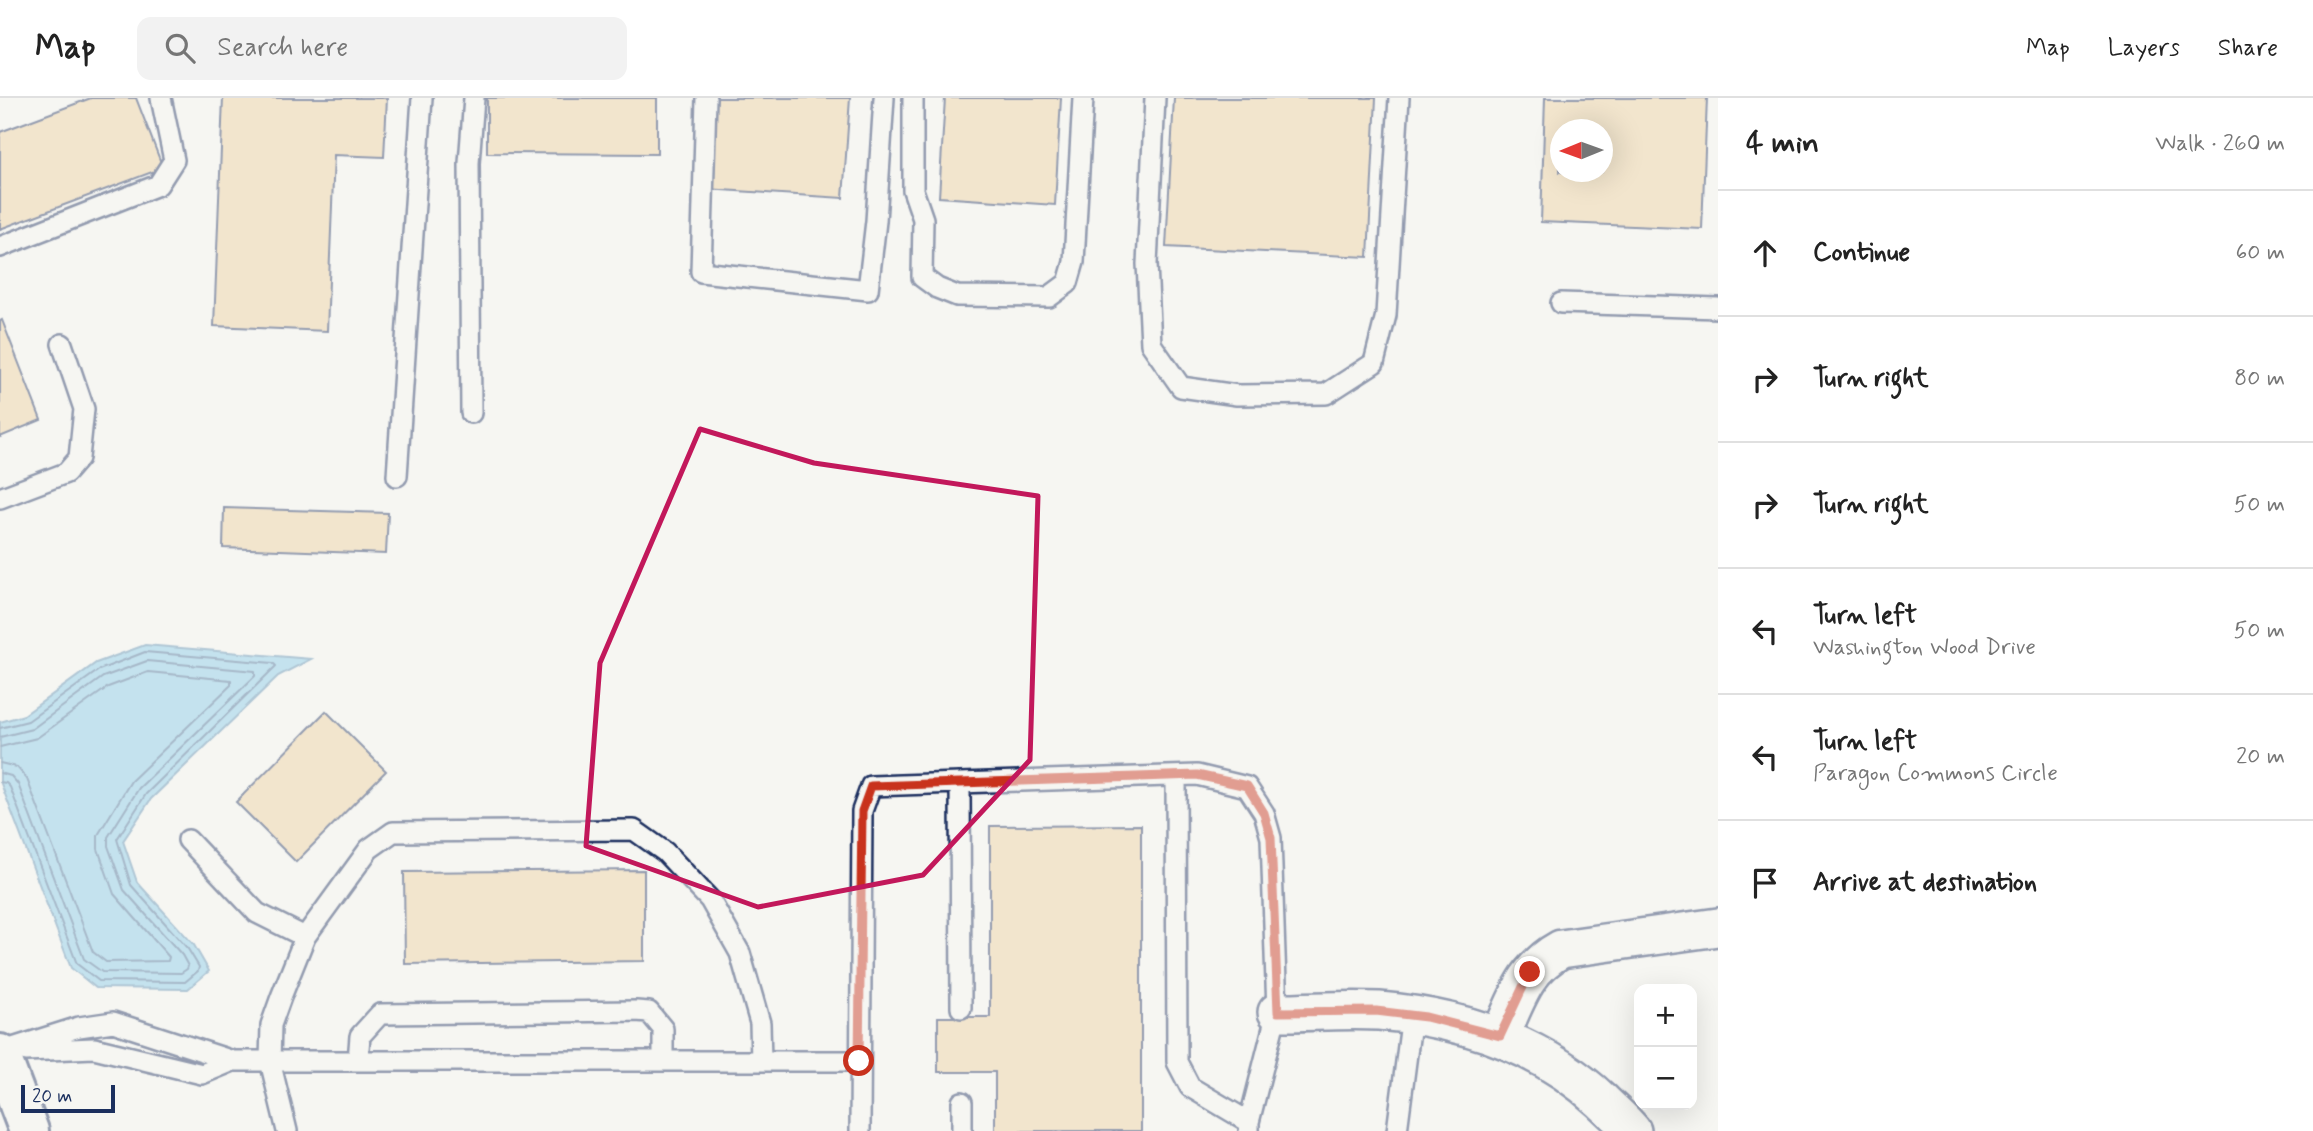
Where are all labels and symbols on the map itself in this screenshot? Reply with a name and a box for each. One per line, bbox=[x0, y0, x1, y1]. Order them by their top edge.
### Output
north arrow bbox=[1550, 119, 1613, 182]
route end bbox=[1514, 956, 1545, 987]
route start bbox=[843, 1045, 874, 1076]
scale bar bbox=[21, 1082, 116, 1114]

